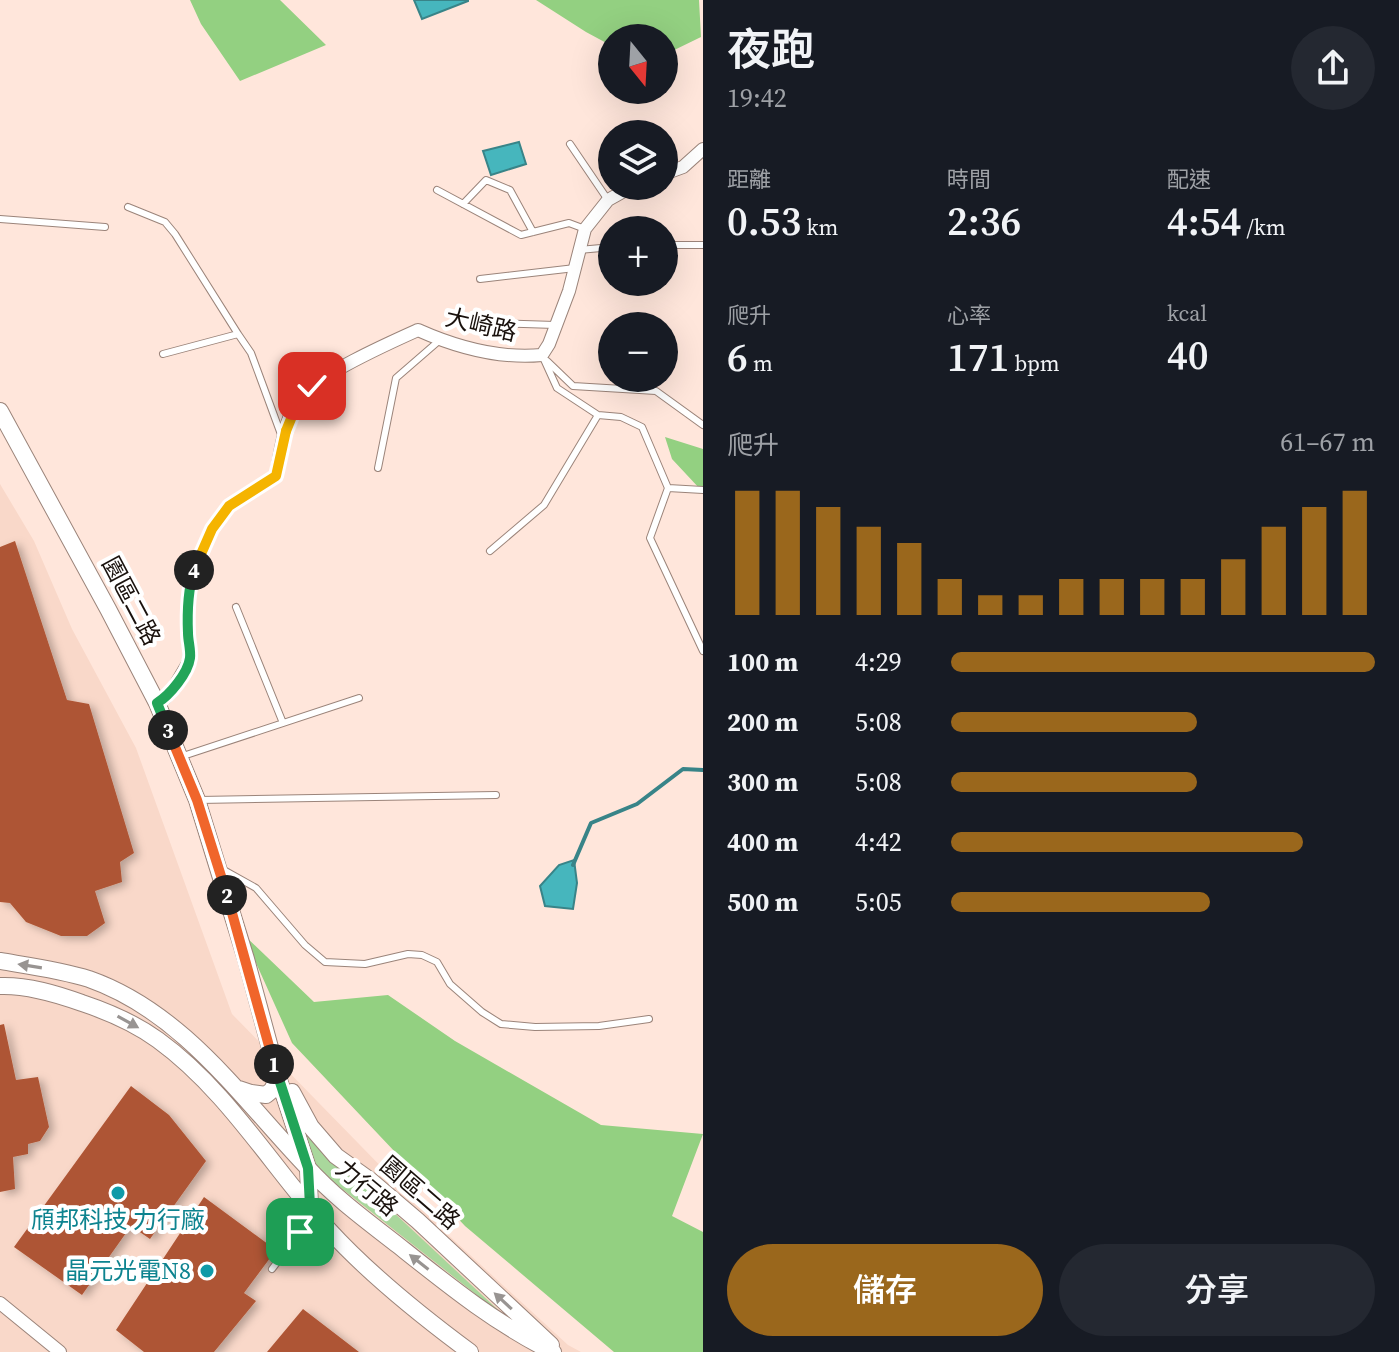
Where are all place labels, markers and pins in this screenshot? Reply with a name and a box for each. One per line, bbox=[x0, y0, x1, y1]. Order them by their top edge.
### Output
pin bbox=[278, 352, 346, 420]
pin: 4 bbox=[174, 550, 214, 590]
pin: 3 bbox=[148, 710, 188, 750]
pin: 2 bbox=[207, 875, 247, 915]
pin: 1 bbox=[254, 1044, 294, 1084]
marker: 頎邦科技 力行廠 bbox=[109, 1184, 127, 1202]
pin bbox=[266, 1198, 334, 1266]
place label: 頎邦科技 力行廠 bbox=[31, 1203, 205, 1236]
place label: 晶元光電N8 bbox=[65, 1254, 191, 1287]
marker: 晶元光電N8 bbox=[198, 1262, 216, 1280]

